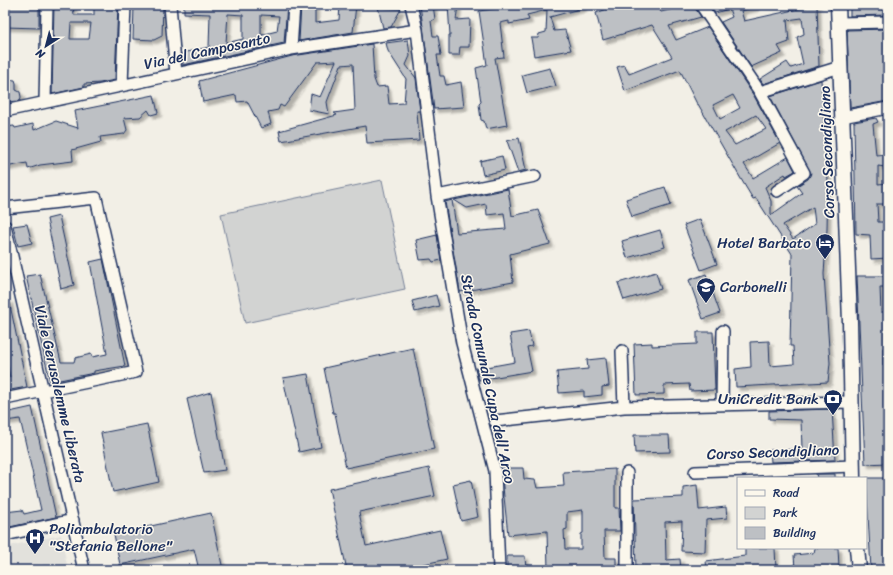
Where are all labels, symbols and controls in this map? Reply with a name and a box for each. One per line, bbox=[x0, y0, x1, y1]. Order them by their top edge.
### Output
street label: Via del Camposanto bbox=[141, 25, 273, 77]
north arrow bbox=[26, 26, 66, 66]
text: N bbox=[31, 44, 50, 64]
street label: Corso Secondigliano bbox=[812, 85, 842, 219]
place label: Hotel Barbato bbox=[717, 230, 811, 256]
hotel icon: Hotel Barbato bbox=[814, 232, 836, 260]
street label: Strada Comunale Cupa dell'Arco bbox=[453, 272, 523, 486]
place label: Carbonelli bbox=[720, 274, 788, 300]
school or university icon: Carbonelli bbox=[695, 276, 717, 304]
street label: Viale Gerusalemme Liberata bbox=[27, 302, 93, 486]
place label: UniCredit Bank bbox=[718, 386, 819, 412]
bank icon: UniCredit Bank bbox=[822, 388, 844, 416]
street label: Corso Secondigliano bbox=[706, 437, 840, 467]
legend bbox=[737, 477, 867, 549]
text: Road bbox=[773, 482, 800, 504]
text: Park bbox=[773, 502, 798, 524]
place label: Poliambulatorio "Stefania Bellone" bbox=[49, 516, 173, 559]
text: Building bbox=[773, 522, 816, 544]
hospital icon: Poliambulatorio "Stefania Bellone" bbox=[24, 527, 46, 555]

